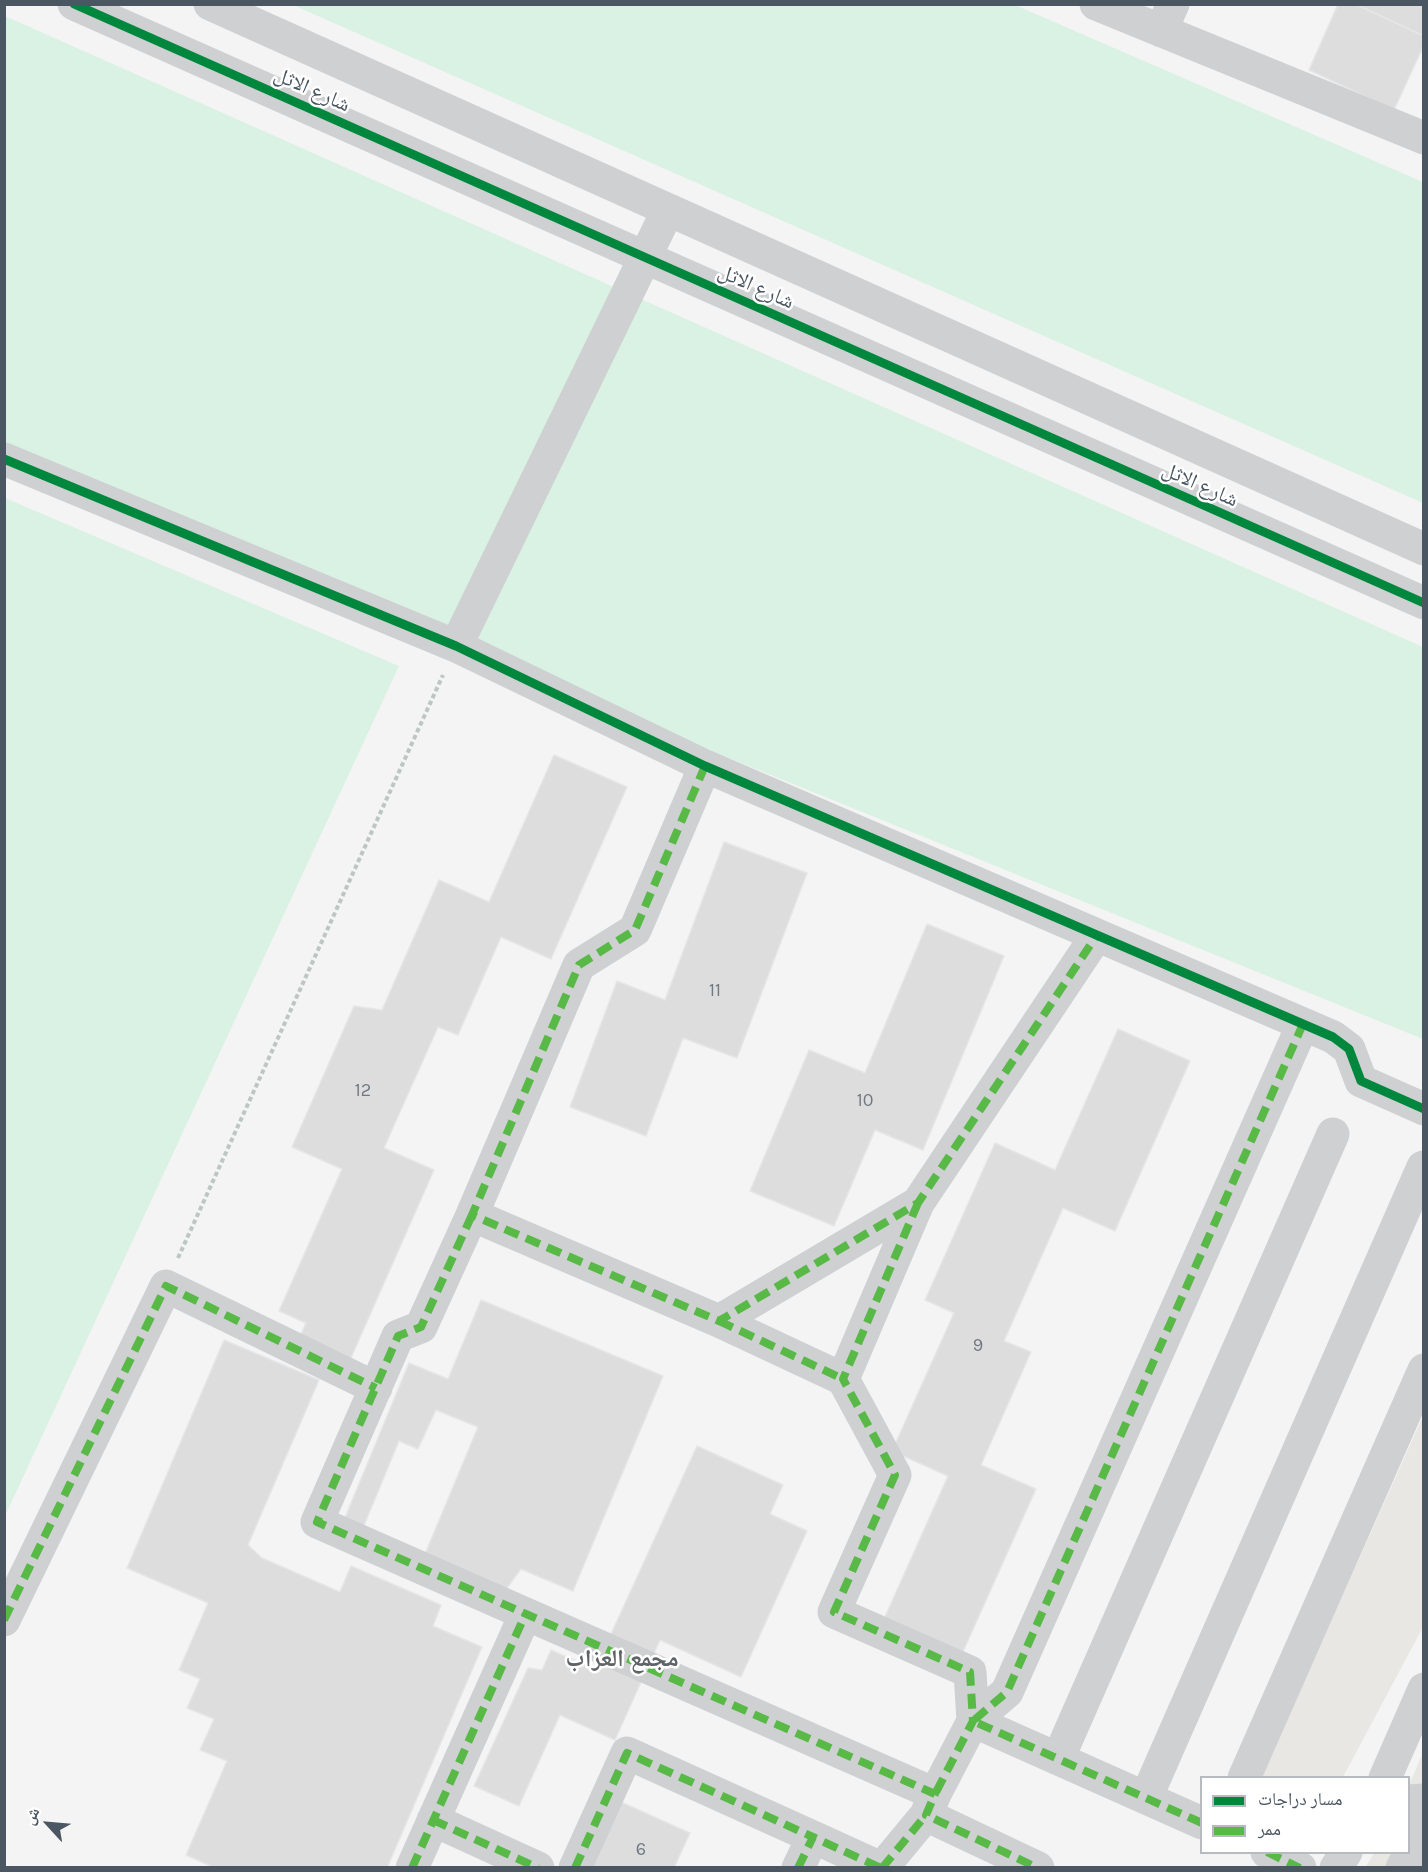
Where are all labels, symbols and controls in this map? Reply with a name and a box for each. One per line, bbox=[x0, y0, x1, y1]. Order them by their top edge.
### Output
street label: شارع الاثل bbox=[270, 62, 354, 118]
street label: شارع الاثل bbox=[714, 259, 798, 315]
street label: شارع الاثل bbox=[1158, 457, 1242, 513]
house number: 11 bbox=[709, 980, 721, 1002]
house number: 12 bbox=[355, 1080, 371, 1102]
house number: 10 bbox=[857, 1090, 873, 1112]
house number: 9 bbox=[973, 1335, 983, 1357]
district label: مجمع العزاب bbox=[566, 1645, 678, 1673]
legend bbox=[1200, 1776, 1410, 1854]
text: مسار دراجات bbox=[1258, 1788, 1343, 1810]
north arrow bbox=[18, 1794, 78, 1854]
text: ش bbox=[19, 1804, 44, 1828]
text: ممر bbox=[1258, 1818, 1281, 1840]
house number: 6 bbox=[636, 1839, 646, 1861]

